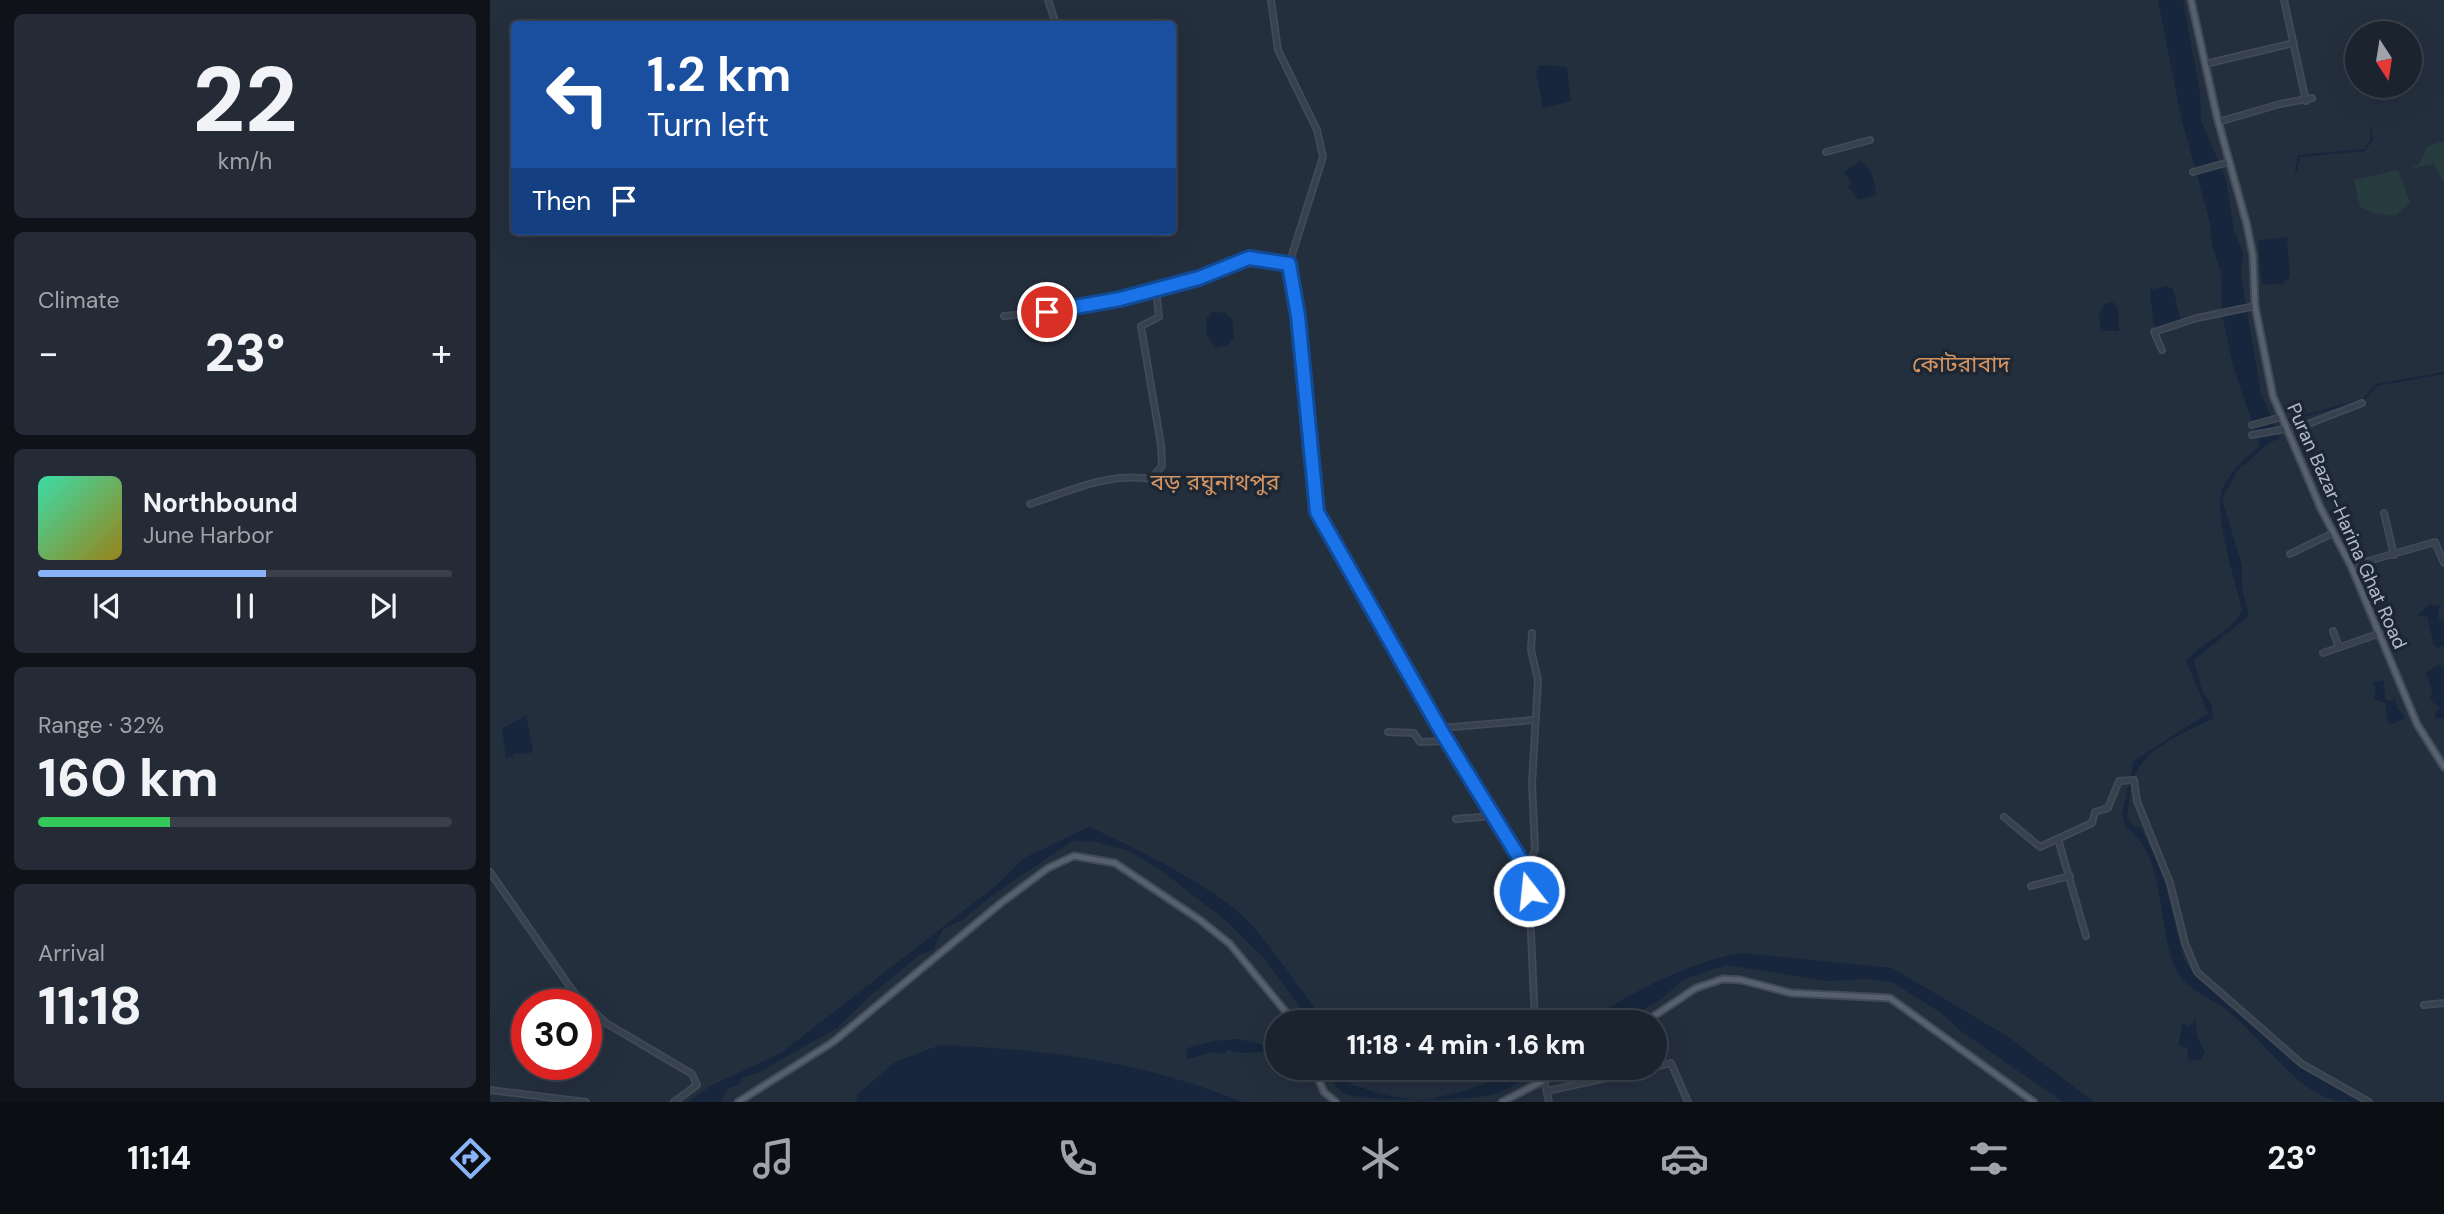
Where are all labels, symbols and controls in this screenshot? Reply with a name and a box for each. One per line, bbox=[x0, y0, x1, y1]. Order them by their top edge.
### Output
north arrow bbox=[2345, 21, 2422, 98]
map controls bbox=[2345, 21, 2422, 98]
text: 22 bbox=[192, 41, 298, 159]
text: 1.2 km bbox=[647, 42, 791, 106]
icon: left bbox=[532, 49, 623, 140]
text: Turn left bbox=[647, 104, 769, 146]
text: km/h bbox=[218, 146, 272, 176]
icon: arrive bbox=[605, 182, 643, 220]
text: Then bbox=[532, 184, 591, 218]
pin bbox=[1017, 282, 1077, 342]
text: Climate bbox=[38, 285, 120, 315]
icon: arrive bbox=[1028, 293, 1066, 331]
text: 23° bbox=[205, 319, 285, 387]
text: − bbox=[38, 328, 59, 378]
text: + bbox=[431, 328, 452, 378]
district label: কোটরাবাদ bbox=[1912, 349, 2010, 379]
street label: Puran Bazar-Harina Ghat Road bbox=[2281, 399, 2413, 653]
district label: বড় রঘুনাথপুর bbox=[1149, 467, 1280, 497]
text: Northbound bbox=[143, 486, 298, 520]
text: June Harbor bbox=[143, 520, 273, 550]
icon: previous bbox=[88, 587, 126, 625]
icon: pause bbox=[226, 587, 264, 625]
icon: next bbox=[364, 587, 402, 625]
text: Range · 32% bbox=[38, 710, 164, 740]
text: 160 km bbox=[38, 744, 219, 812]
position arrow bbox=[1492, 854, 1566, 928]
text: Arrival bbox=[38, 938, 105, 968]
text: 11:18 bbox=[38, 972, 142, 1040]
speed limit sign: 30 bbox=[511, 989, 602, 1080]
text: 11:18 · 4 min · 1.6 km bbox=[1347, 1028, 1585, 1062]
icon: directions bbox=[446, 1134, 495, 1183]
icon: music bbox=[749, 1134, 798, 1183]
icon: phone bbox=[1053, 1134, 1102, 1183]
icon: climate bbox=[1356, 1134, 1405, 1183]
icon: car bbox=[1660, 1134, 1709, 1183]
icon: filters bbox=[1964, 1134, 2013, 1183]
text: 11:14 bbox=[127, 1137, 191, 1179]
text: 23° bbox=[2267, 1137, 2317, 1179]

